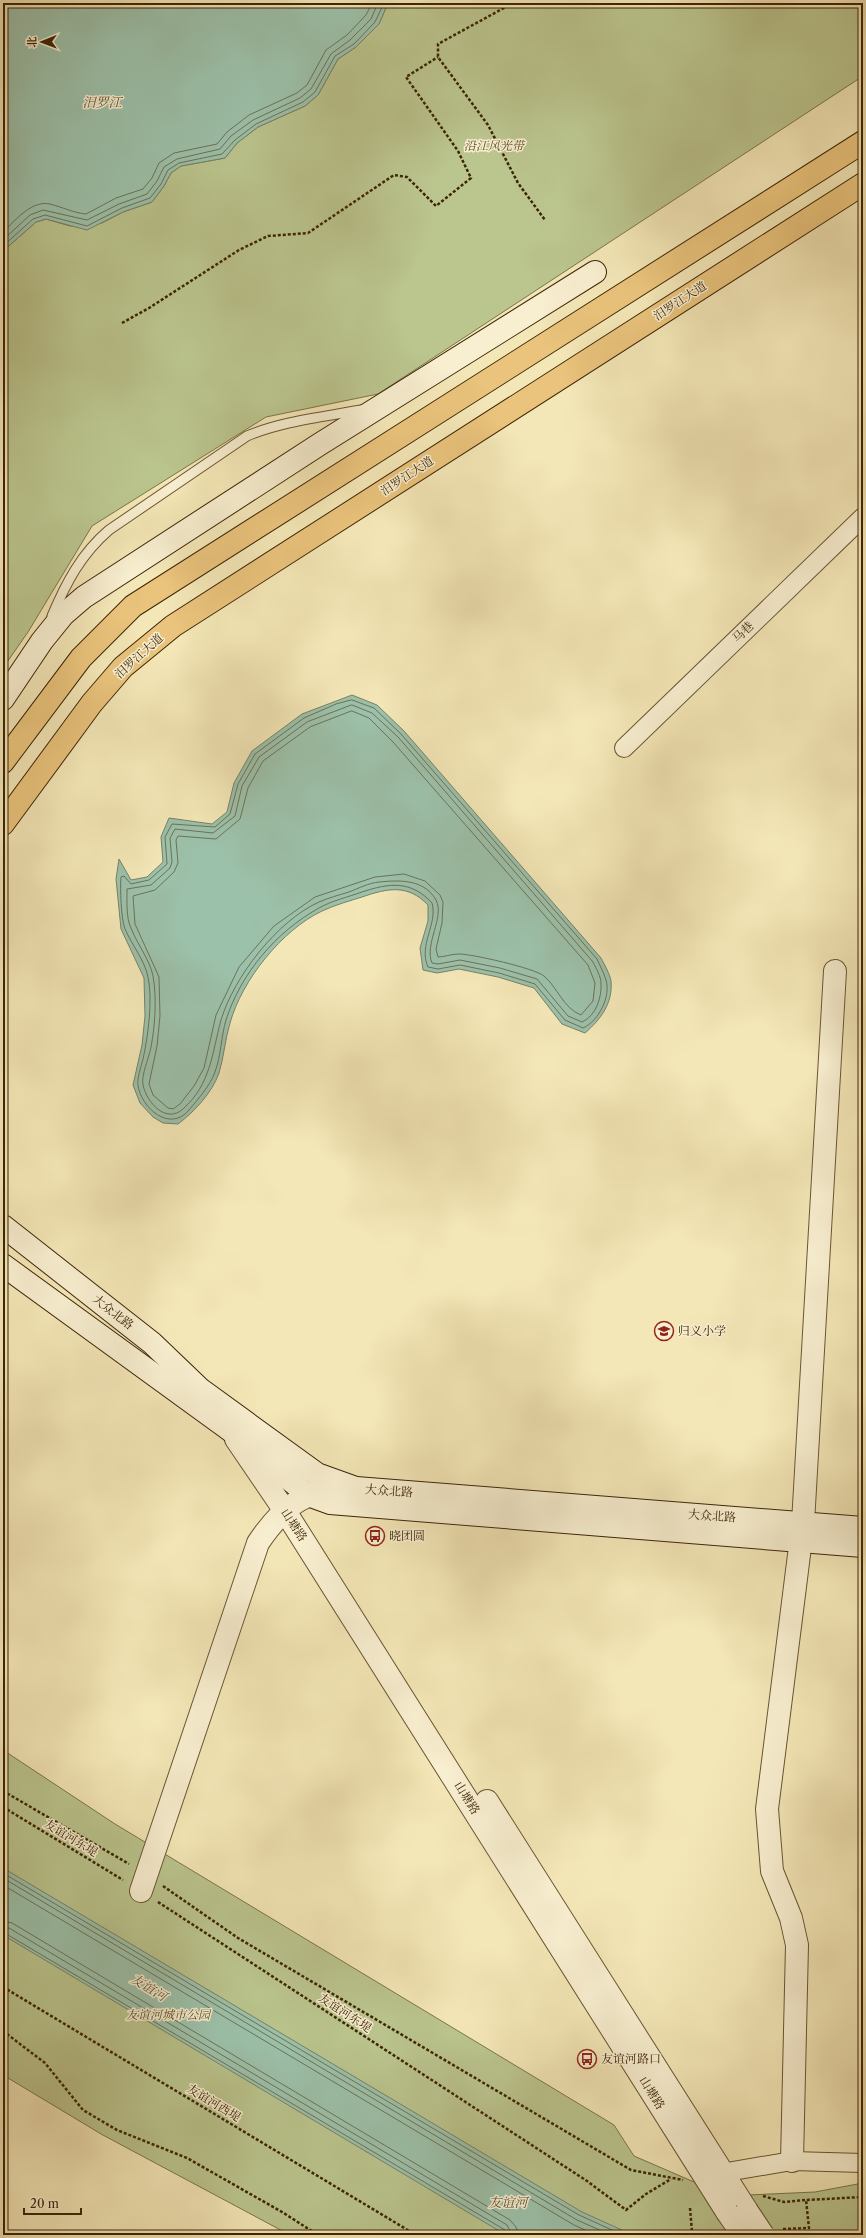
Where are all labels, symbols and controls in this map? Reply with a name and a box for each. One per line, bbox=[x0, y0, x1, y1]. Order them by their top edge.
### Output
north arrow bbox=[22, 22, 62, 62]
text: 北 bbox=[25, 37, 39, 48]
water label: 汨罗江 bbox=[82, 94, 123, 110]
park label: 沿江风光带 bbox=[464, 138, 526, 153]
street label: 汨罗江大道 bbox=[650, 278, 709, 323]
street label: 汨罗江大道 bbox=[377, 453, 436, 498]
street label: 马巷 bbox=[729, 618, 757, 645]
street label: 汨罗江大道 bbox=[111, 630, 166, 681]
street label: 大众北路 bbox=[90, 1291, 137, 1332]
school or university icon: 归义小学 bbox=[653, 1320, 675, 1342]
place label: 归义小学 bbox=[678, 1323, 726, 1338]
street label: 大众北路 bbox=[365, 1481, 414, 1500]
street label: 山塘路 bbox=[278, 1506, 311, 1544]
street label: 大众北路 bbox=[688, 1506, 737, 1525]
bus stop icon: 晓团圆 bbox=[364, 1525, 386, 1547]
place label: 晓团圆 bbox=[389, 1528, 425, 1543]
street label: 山塘路 bbox=[452, 1778, 483, 1817]
street label: 友谊河东堤 bbox=[42, 1816, 101, 1859]
water label: 友谊河 bbox=[128, 1970, 172, 2005]
street label: 友谊河东堤 bbox=[316, 1990, 375, 2035]
park label: 友谊河城市公园 bbox=[126, 2007, 212, 2022]
bus stop icon: 友谊河路口 bbox=[576, 2048, 598, 2070]
place label: 友谊河路口 bbox=[601, 2051, 661, 2066]
street label: 山塘路 bbox=[637, 2073, 668, 2112]
street label: 友谊河西堤 bbox=[185, 2081, 244, 2124]
scale bar bbox=[24, 2190, 81, 2216]
water label: 友谊河 bbox=[488, 2194, 529, 2210]
text: 20 m bbox=[30, 2196, 59, 2211]

